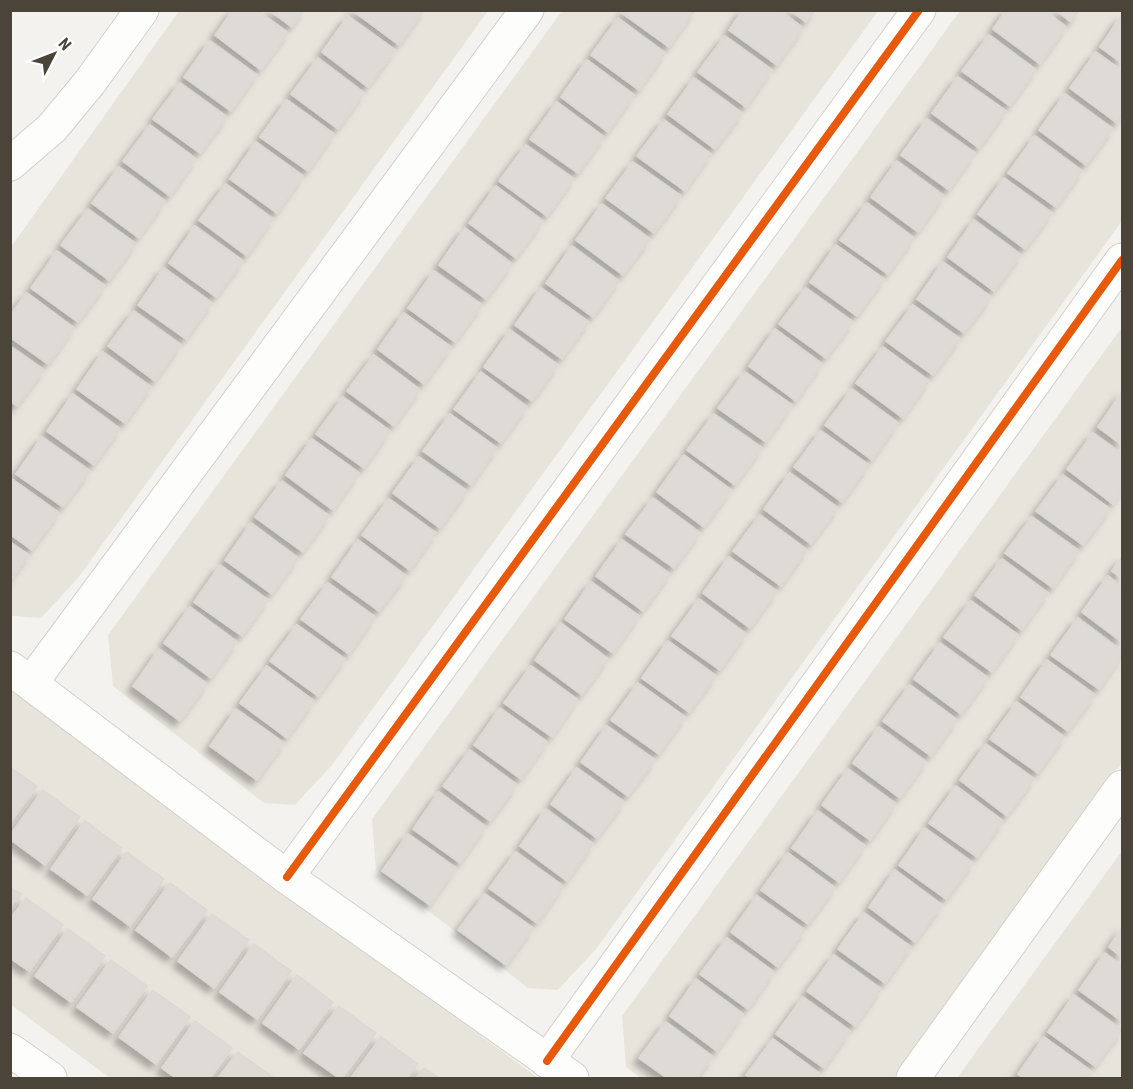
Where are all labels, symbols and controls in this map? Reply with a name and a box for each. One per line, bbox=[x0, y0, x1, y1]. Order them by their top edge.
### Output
north arrow bbox=[24, 24, 84, 84]
text: N bbox=[54, 34, 75, 54]

